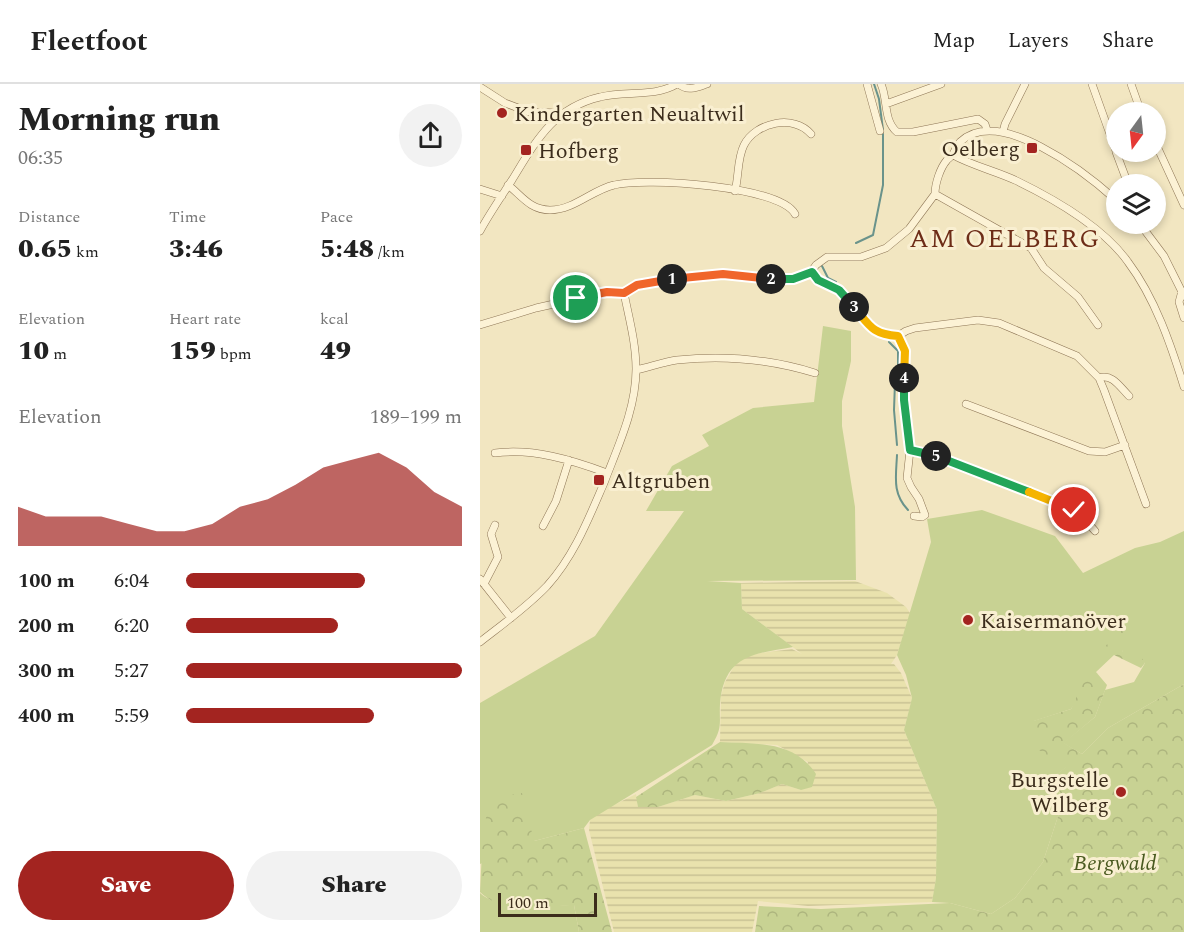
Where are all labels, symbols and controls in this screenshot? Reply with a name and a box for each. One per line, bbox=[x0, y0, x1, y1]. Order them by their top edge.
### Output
text: Fleetfoot bbox=[30, 20, 148, 63]
text: Map bbox=[933, 25, 975, 57]
text: Layers bbox=[1008, 25, 1069, 57]
text: Share bbox=[1102, 25, 1154, 57]
text: Morning run bbox=[18, 95, 220, 145]
place label: Kindergarten Neualtwil bbox=[514, 98, 744, 131]
north arrow bbox=[1106, 102, 1166, 162]
map controls bbox=[1106, 102, 1166, 234]
button: share bbox=[399, 104, 462, 167]
marker: Kindergarten Neualtwil bbox=[495, 106, 509, 120]
place label: Oelberg bbox=[941, 133, 1020, 166]
place label: Hofberg bbox=[538, 135, 619, 168]
marker: Oelberg bbox=[1025, 141, 1039, 155]
text: 06:35 bbox=[18, 143, 63, 173]
marker: Hofberg bbox=[519, 143, 533, 157]
button: layers bbox=[1106, 174, 1166, 234]
text: Distance bbox=[18, 205, 80, 229]
text: Time bbox=[169, 205, 206, 229]
text: Pace bbox=[320, 205, 353, 229]
district label: AM OELBERG bbox=[909, 219, 1101, 259]
text: 0.65 bbox=[18, 229, 72, 269]
text: 3:46 bbox=[169, 229, 223, 269]
text: 5:48 bbox=[320, 229, 374, 269]
text: km bbox=[72, 240, 99, 264]
text: /km bbox=[374, 240, 405, 264]
pin: 1 bbox=[657, 264, 687, 294]
pin: 2 bbox=[756, 264, 786, 294]
text: 1 bbox=[668, 267, 676, 291]
text: 2 bbox=[767, 267, 775, 291]
pin bbox=[550, 272, 601, 323]
icon: arrive bbox=[559, 281, 592, 314]
pin: 3 bbox=[839, 292, 869, 322]
text: 3 bbox=[850, 295, 858, 319]
text: Elevation bbox=[18, 307, 85, 331]
text: Heart rate bbox=[169, 307, 241, 331]
text: kcal bbox=[320, 307, 349, 331]
text: 10 bbox=[18, 331, 49, 371]
text: 159 bbox=[169, 331, 216, 371]
text: 49 bbox=[320, 331, 351, 371]
text: m bbox=[49, 342, 67, 366]
text: bpm bbox=[216, 342, 252, 366]
pin: 4 bbox=[889, 363, 919, 393]
text: 4 bbox=[900, 366, 908, 390]
text: Elevation bbox=[18, 402, 102, 432]
text: 189–199 m bbox=[370, 402, 462, 432]
pin: 5 bbox=[921, 441, 951, 471]
text: 5 bbox=[932, 444, 940, 468]
place label: Altgruben bbox=[611, 465, 710, 498]
marker: Altgruben bbox=[592, 473, 606, 487]
pin bbox=[1048, 484, 1099, 535]
icon: check bbox=[1057, 493, 1090, 526]
text: 100 m bbox=[18, 566, 75, 596]
text: 6:04 bbox=[114, 566, 149, 596]
place label: Kaisermanöver bbox=[980, 605, 1126, 638]
text: 200 m bbox=[18, 611, 75, 641]
text: 6:20 bbox=[114, 611, 149, 641]
marker: Kaisermanöver bbox=[961, 613, 975, 627]
text: 300 m bbox=[18, 656, 75, 686]
text: 5:27 bbox=[114, 656, 149, 686]
text: 400 m bbox=[18, 701, 75, 731]
text: 5:59 bbox=[114, 701, 149, 731]
place label: Burgstelle Wilberg bbox=[1010, 764, 1109, 822]
marker: Burgstelle Wilberg bbox=[1114, 785, 1128, 799]
park label: Bergwald bbox=[1073, 847, 1157, 880]
button: Save bbox=[18, 851, 234, 920]
button: Share bbox=[246, 851, 462, 920]
scale bar bbox=[498, 890, 597, 918]
text: 100 m bbox=[507, 891, 549, 915]

